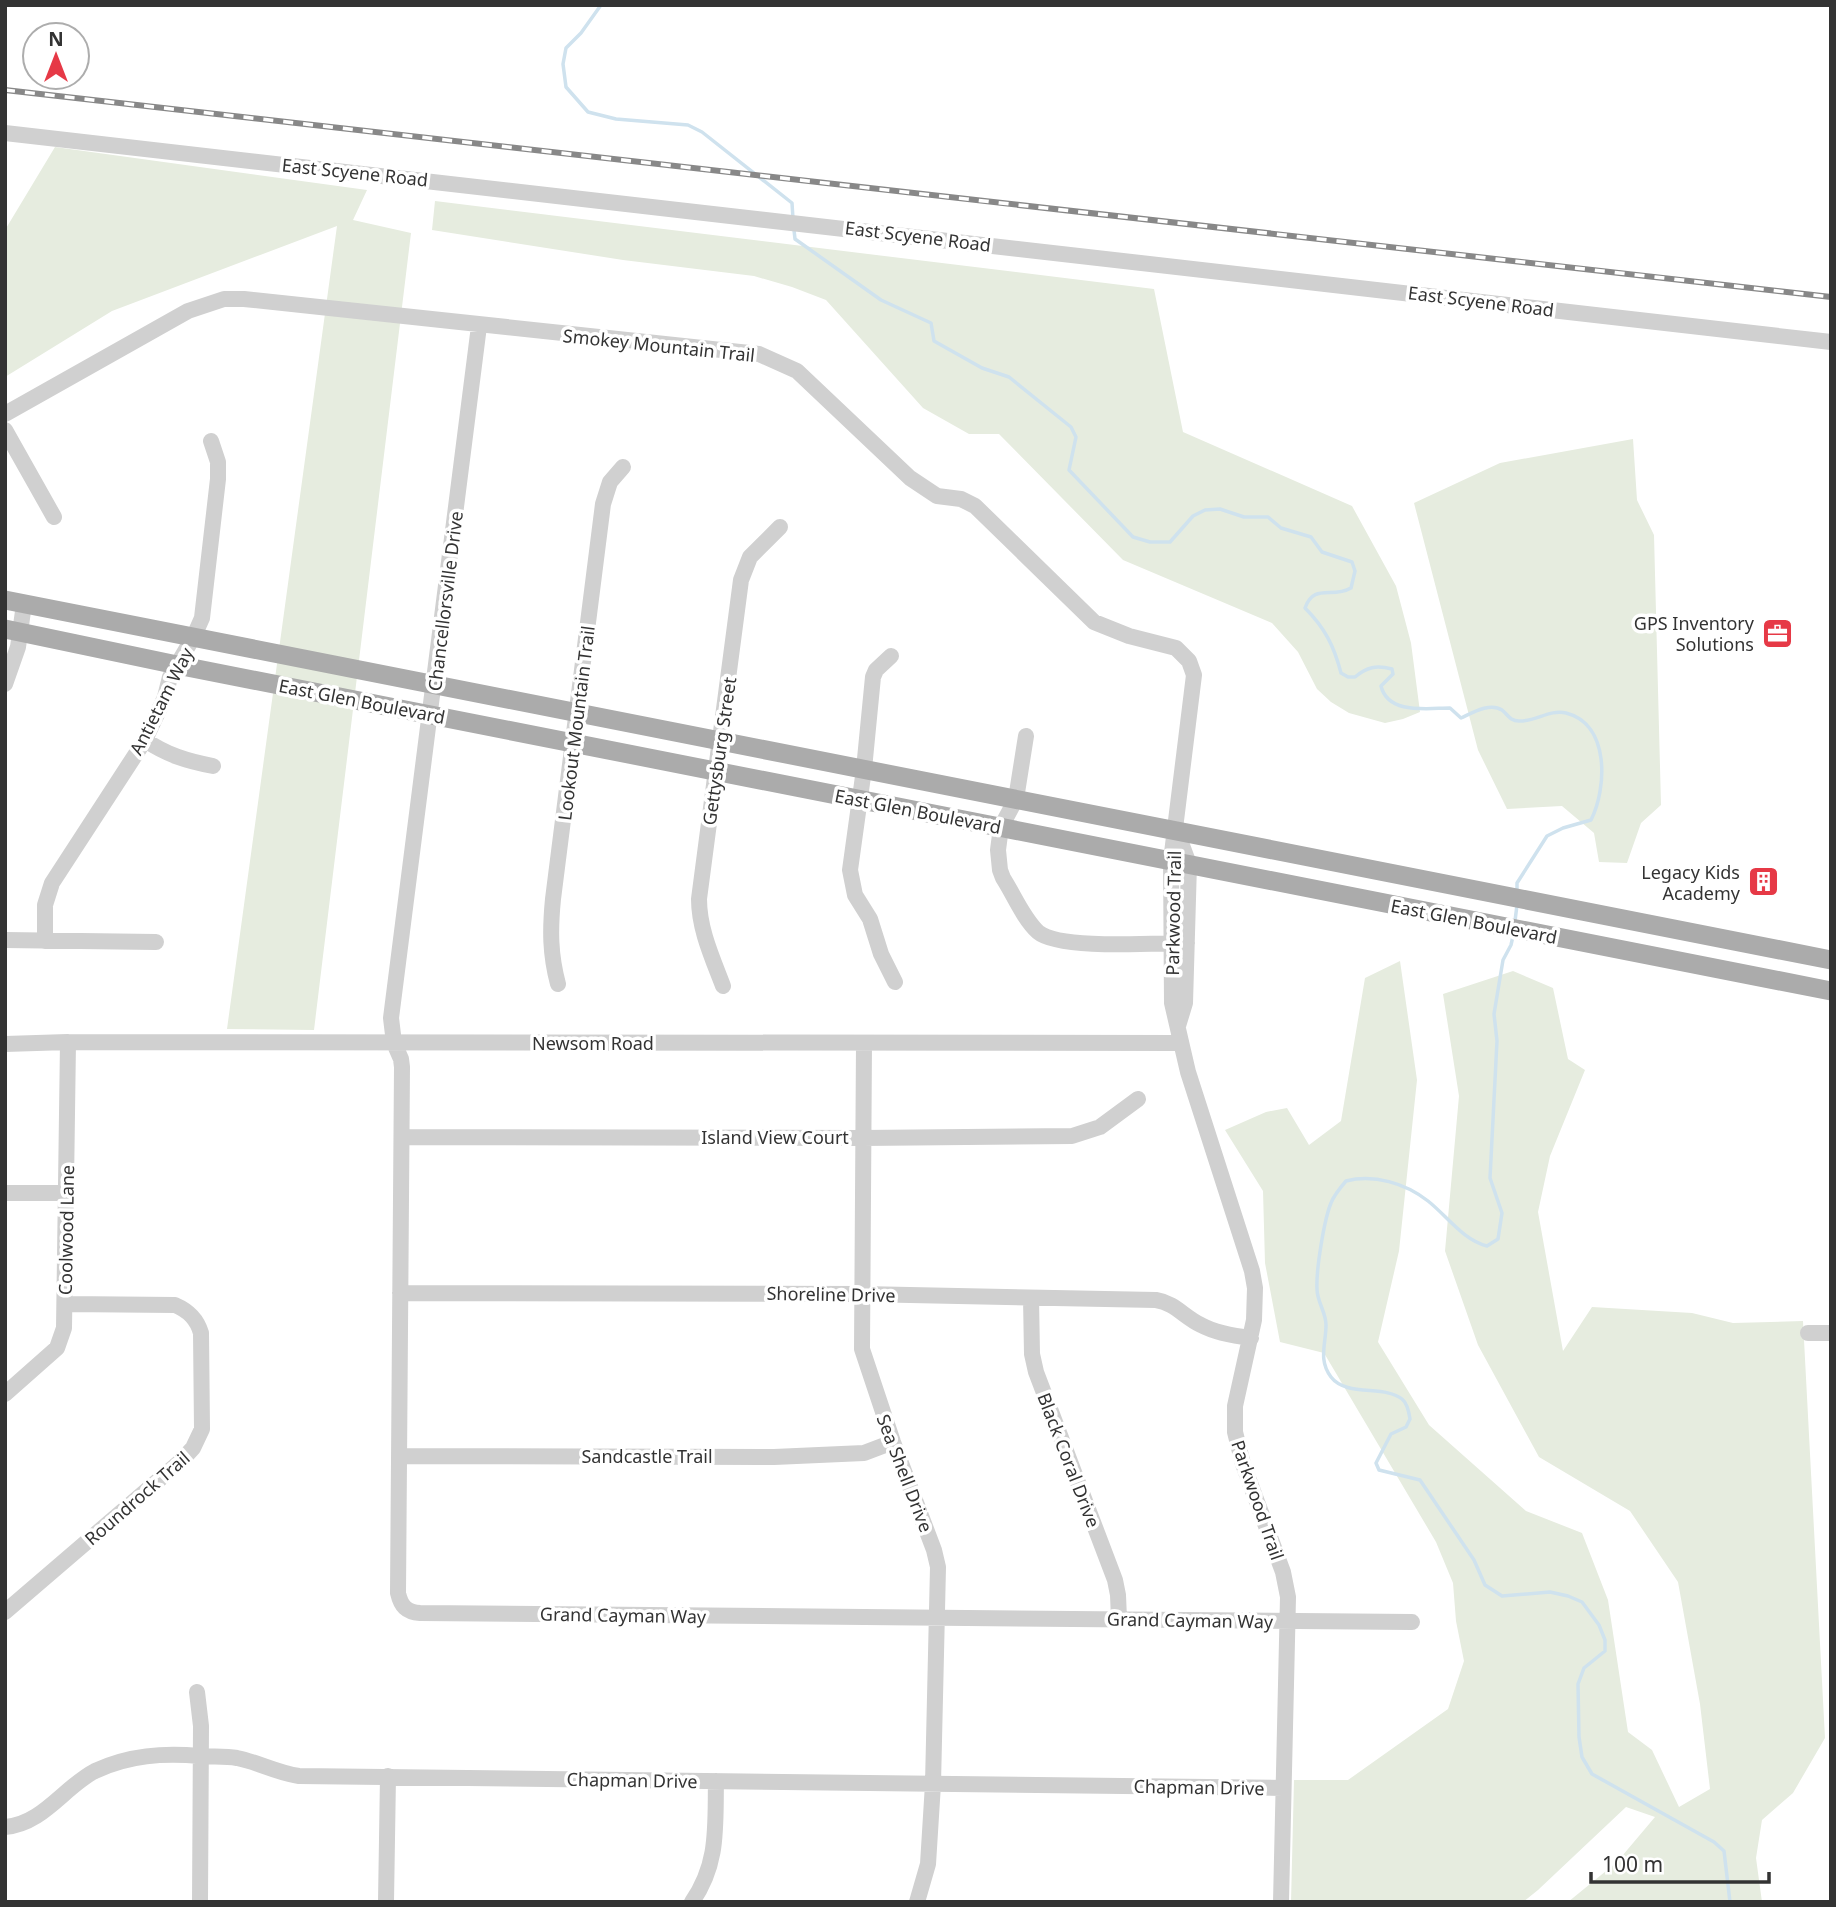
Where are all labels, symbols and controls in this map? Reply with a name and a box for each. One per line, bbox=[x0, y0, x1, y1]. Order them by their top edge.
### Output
north arrow bbox=[21, 21, 91, 91]
text: N bbox=[48, 26, 64, 52]
street label: East Scyene Road bbox=[281, 152, 429, 192]
street label: East Scyene Road bbox=[844, 215, 992, 257]
street label: East Scyene Road bbox=[1407, 280, 1555, 322]
street label: Smokey Mountain Trail bbox=[562, 323, 756, 367]
street label: Chancellorsville Drive bbox=[422, 510, 468, 692]
place label: GPS Inventory Solutions bbox=[1634, 611, 1755, 656]
office icon: GPS Inventory Solutions bbox=[1760, 616, 1794, 650]
street label: Lookout Mountain Trail bbox=[552, 624, 600, 822]
street label: Antietam Way bbox=[124, 642, 199, 759]
street label: East Glen Boulevard bbox=[277, 673, 447, 729]
street label: Gettysburg Street bbox=[697, 675, 741, 827]
street label: East Glen Boulevard bbox=[833, 783, 1003, 839]
street label: Parkwood Trail bbox=[1160, 850, 1186, 976]
place label: Legacy Kids Academy bbox=[1641, 860, 1741, 905]
building icon: Legacy Kids Academy bbox=[1746, 865, 1780, 899]
street label: East Glen Boulevard bbox=[1389, 893, 1559, 949]
street label: Newsom Road bbox=[532, 1031, 654, 1055]
street label: Island View Court bbox=[701, 1125, 849, 1149]
street label: Coolwood Lane bbox=[53, 1165, 79, 1295]
street label: Shoreline Drive bbox=[766, 1281, 896, 1307]
street label: Black Coral Drive bbox=[1032, 1389, 1106, 1531]
street label: Sea Shell Drive bbox=[871, 1411, 939, 1535]
street label: Parkwood Trail bbox=[1226, 1437, 1290, 1563]
street label: Sandcastle Trail bbox=[581, 1444, 713, 1468]
street label: Roundrock Trail bbox=[79, 1446, 195, 1550]
street label: Grand Cayman Way bbox=[540, 1602, 707, 1628]
street label: Grand Cayman Way bbox=[1107, 1607, 1274, 1633]
street label: Chapman Drive bbox=[566, 1767, 698, 1793]
street label: Chapman Drive bbox=[1133, 1774, 1265, 1800]
scale bar bbox=[1591, 1840, 1770, 1884]
text: 100 m bbox=[1602, 1850, 1663, 1878]

